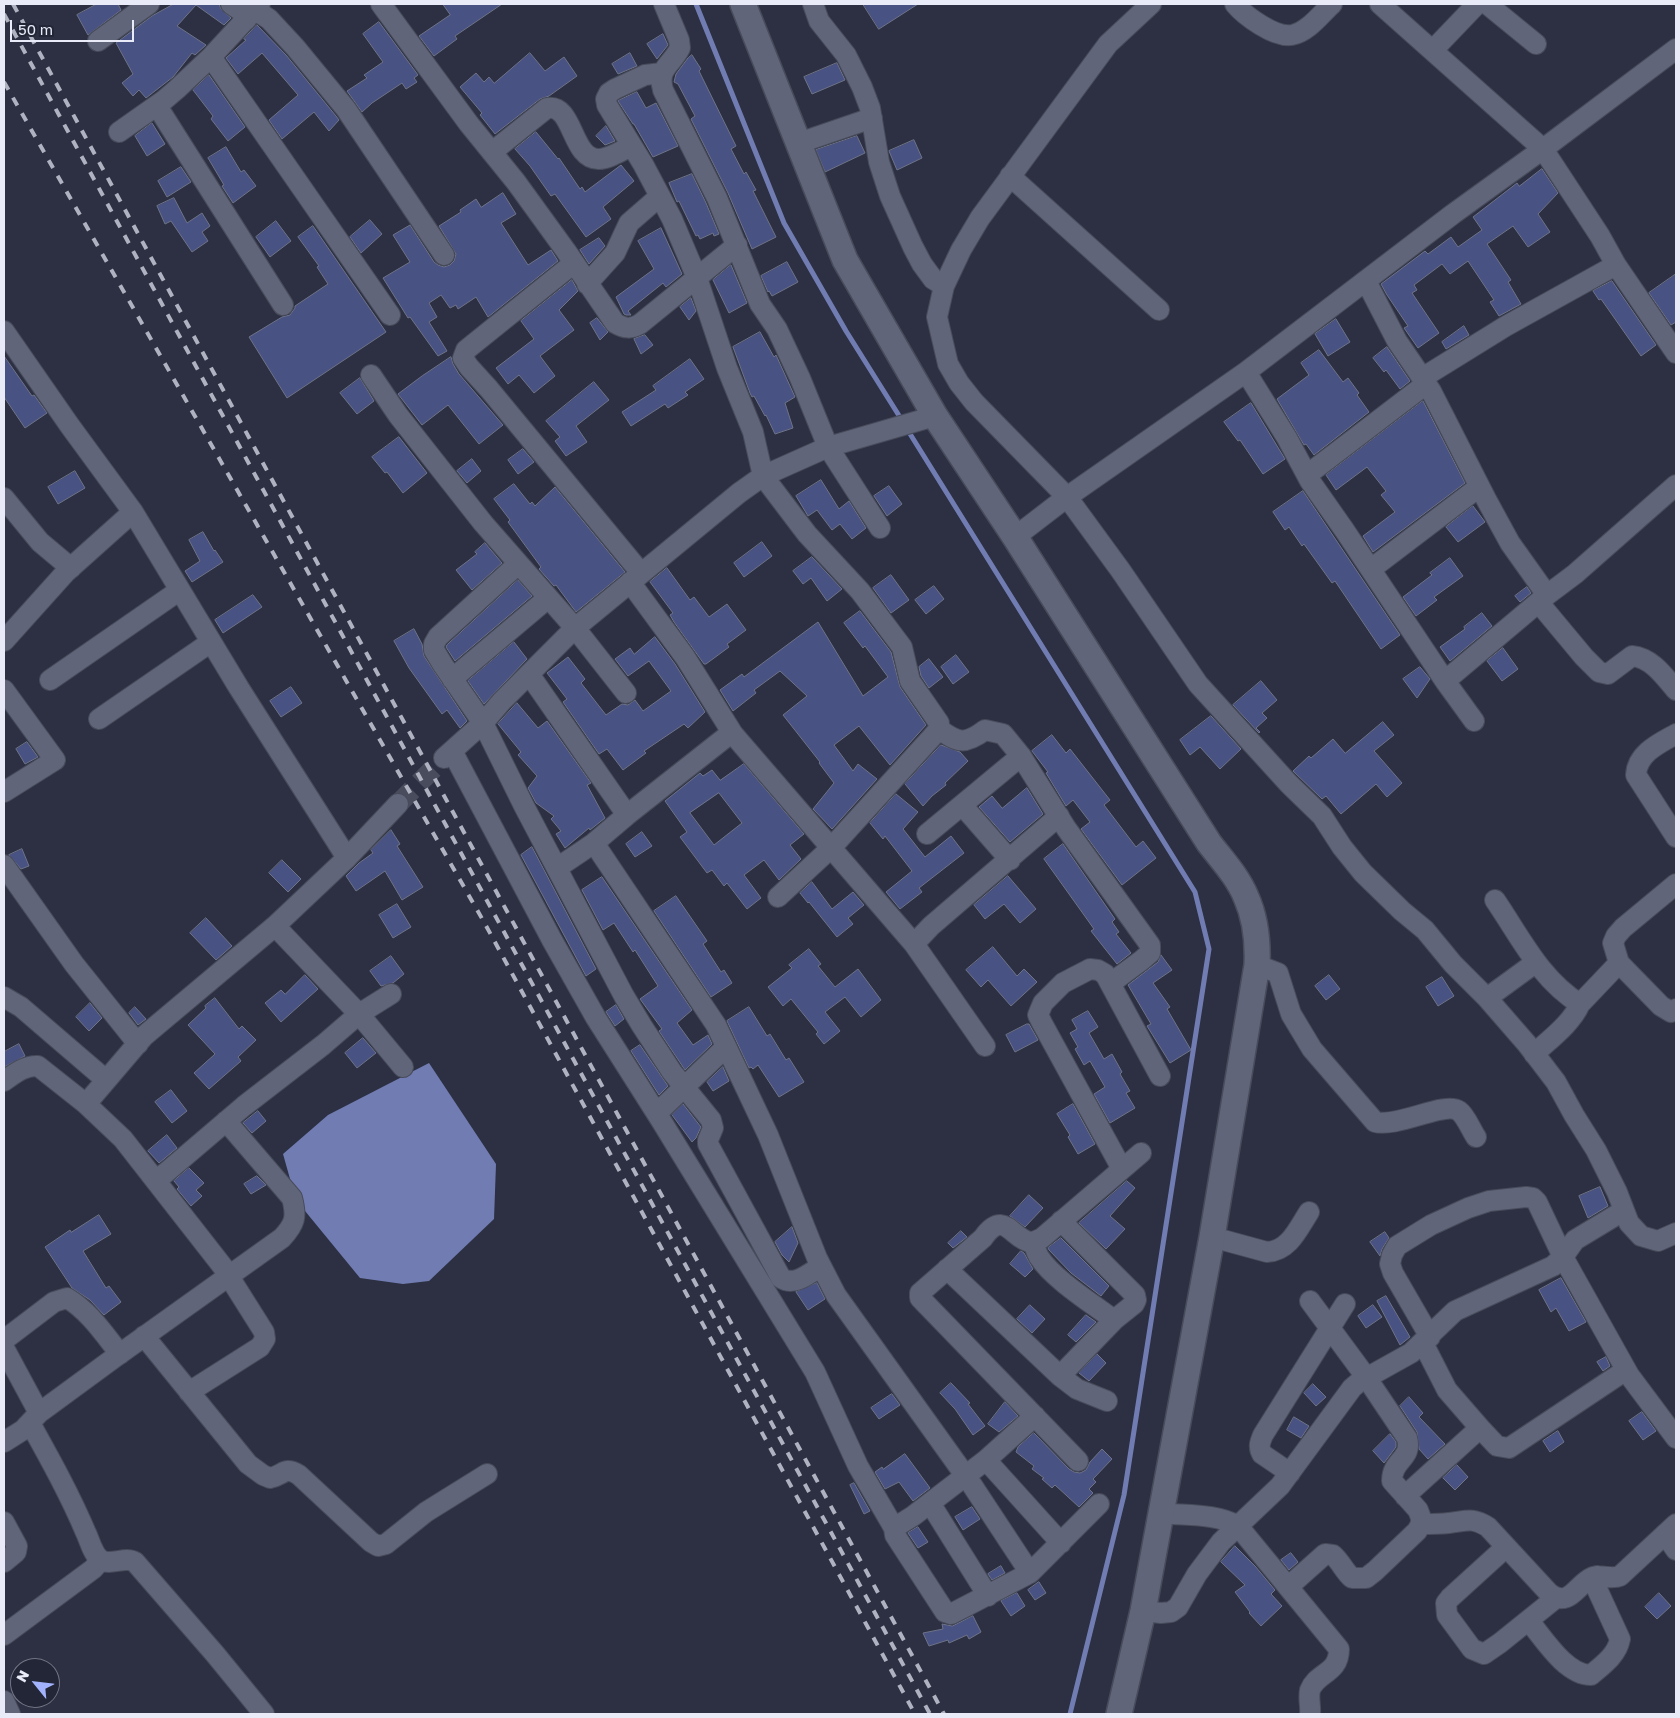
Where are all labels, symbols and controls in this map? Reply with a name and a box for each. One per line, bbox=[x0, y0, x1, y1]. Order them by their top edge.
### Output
scale bar bbox=[12, 10, 136, 42]
text: 50 m bbox=[18, 20, 53, 38]
north arrow bbox=[10, 1658, 60, 1708]
text: N bbox=[12, 1667, 32, 1685]

